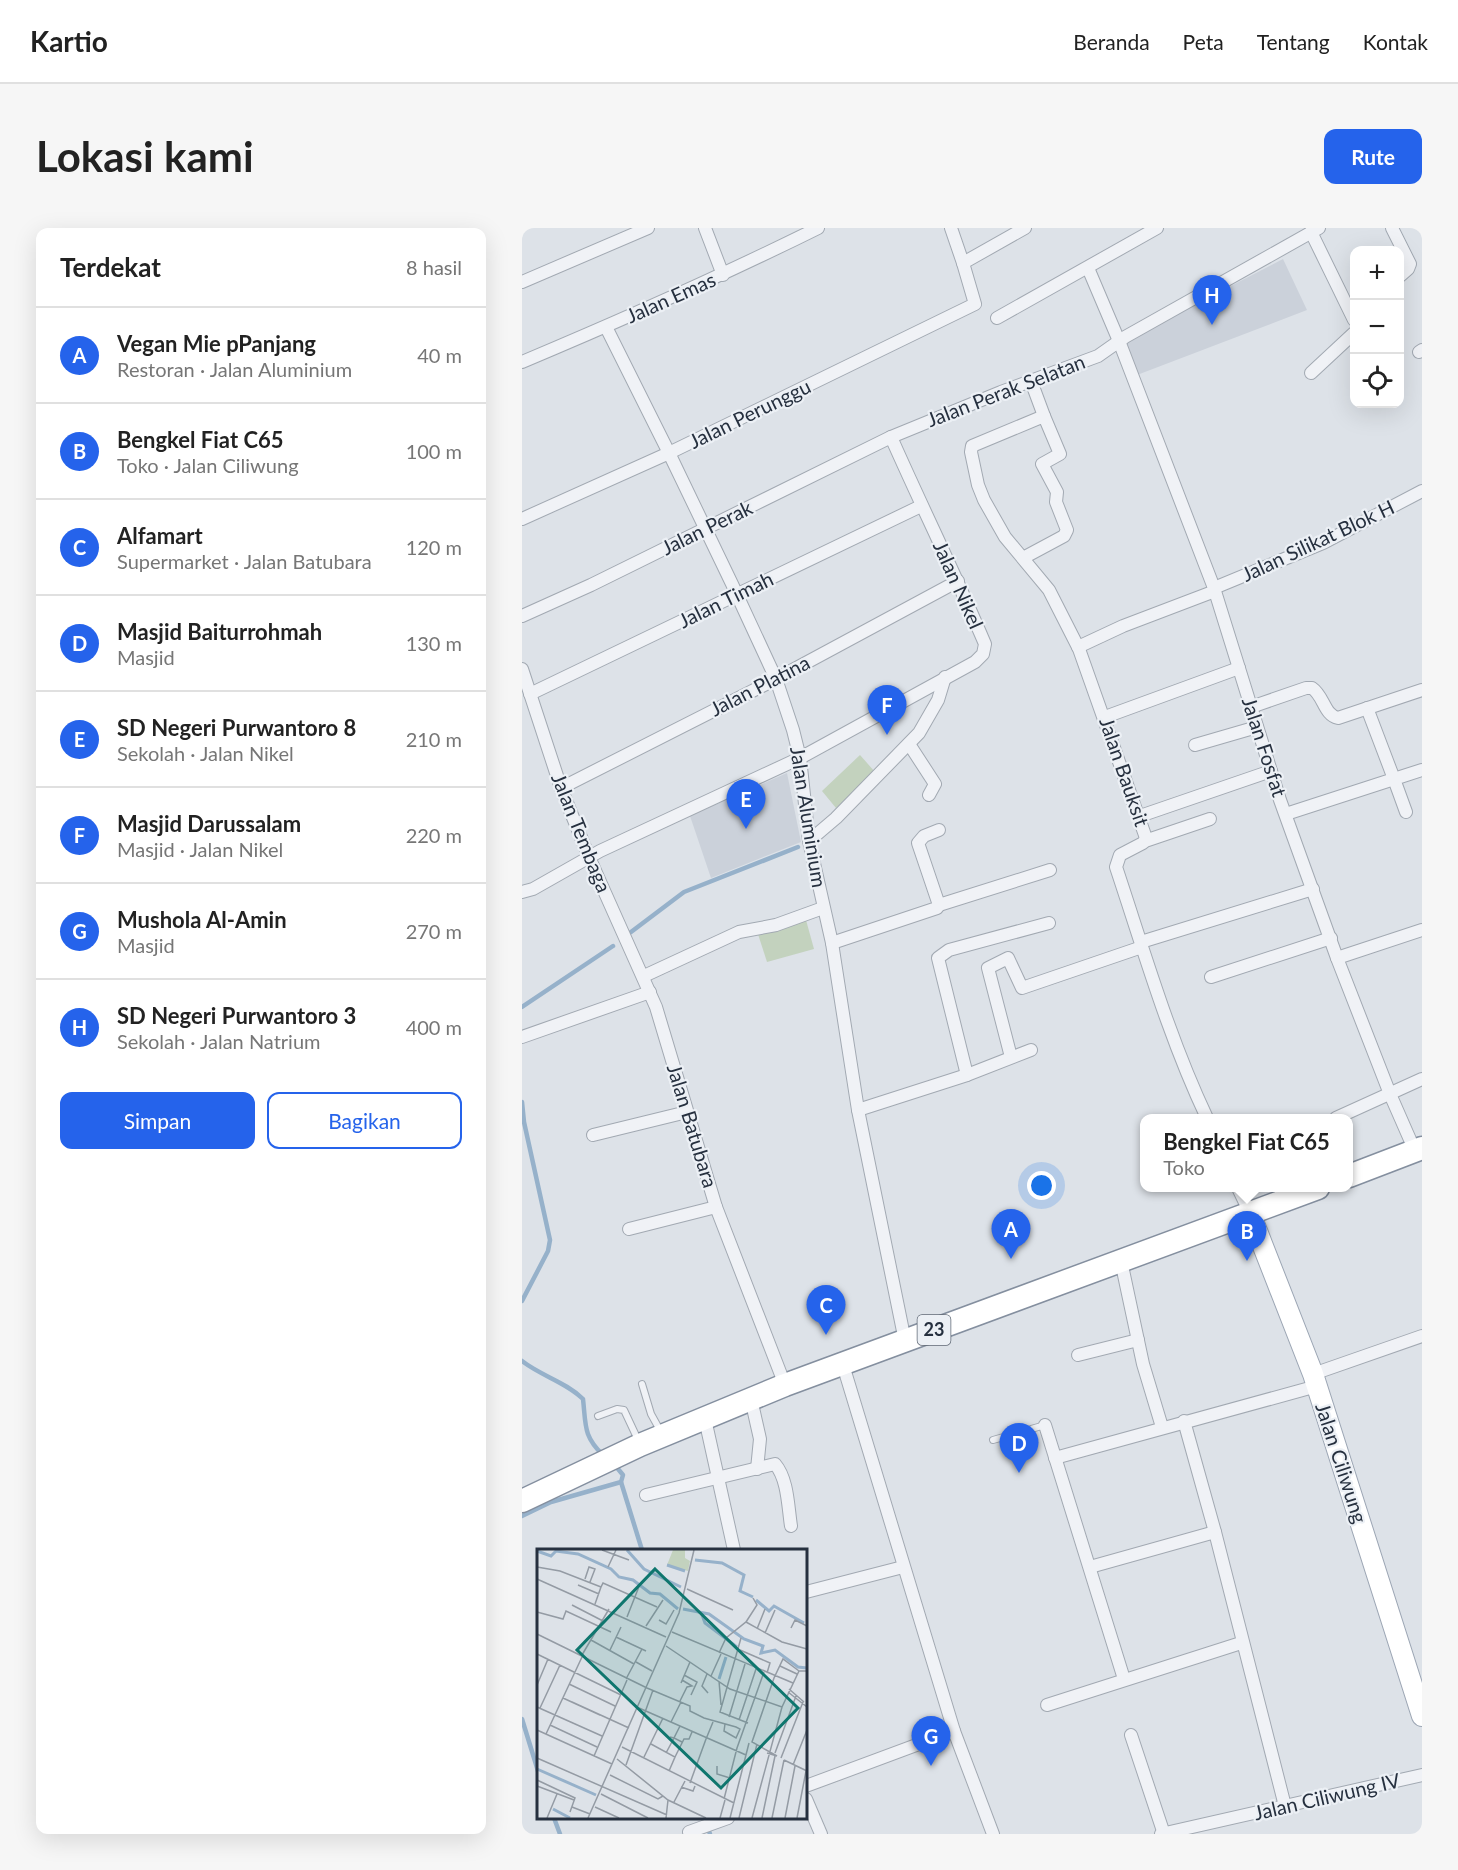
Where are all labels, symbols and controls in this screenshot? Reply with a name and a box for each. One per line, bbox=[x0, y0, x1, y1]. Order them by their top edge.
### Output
text: Kartio bbox=[30, 24, 108, 58]
text: Beranda bbox=[1073, 29, 1150, 54]
text: Peta bbox=[1183, 29, 1224, 54]
text: Tentang bbox=[1257, 29, 1330, 54]
text: Kontak bbox=[1363, 29, 1428, 54]
button: Rute bbox=[1324, 129, 1422, 184]
text: Lokasi kami bbox=[36, 131, 254, 181]
map controls bbox=[1350, 246, 1404, 408]
button: + bbox=[1350, 246, 1404, 300]
text: Terdekat bbox=[60, 251, 161, 283]
text: 8 hasil bbox=[406, 255, 462, 279]
street label: Jalan Emas bbox=[622, 267, 719, 327]
pin: H bbox=[1192, 276, 1232, 325]
button: − bbox=[1350, 300, 1404, 354]
text: Vegan Mie pPanjang bbox=[117, 330, 316, 357]
text: A bbox=[73, 343, 86, 367]
text: 40 m bbox=[417, 343, 462, 367]
street label: Jalan Perak Selatan bbox=[923, 349, 1088, 431]
button: locate bbox=[1350, 354, 1404, 408]
text: Restoran · Jalan Aluminium bbox=[117, 357, 352, 381]
street label: Jalan Perunggu bbox=[685, 373, 814, 453]
text: Bengkel Fiat C65 bbox=[117, 426, 283, 453]
text: B bbox=[73, 439, 86, 463]
text: 100 m bbox=[406, 439, 462, 463]
text: Toko · Jalan Ciliwung bbox=[117, 453, 299, 477]
street label: Jalan Perak bbox=[657, 494, 757, 559]
street label: Jalan Silikat Blok H bbox=[1237, 494, 1398, 586]
text: Alfamart bbox=[117, 522, 203, 549]
text: C bbox=[73, 535, 86, 559]
text: 120 m bbox=[406, 535, 462, 559]
street label: Jalan Nikel bbox=[929, 537, 989, 632]
text: Supermarket · Jalan Batubara bbox=[117, 549, 372, 573]
street label: Jalan Timah bbox=[674, 566, 777, 632]
text: Masjid Baiturrohmah bbox=[117, 618, 322, 645]
text: D bbox=[72, 631, 87, 655]
text: 130 m bbox=[406, 631, 462, 655]
text: Masjid bbox=[117, 645, 175, 669]
street label: Jalan Platina bbox=[706, 650, 813, 721]
pin: F bbox=[868, 686, 907, 735]
street label: Jalan Fosfat bbox=[1238, 694, 1292, 800]
text: SD Negeri Purwantoro 8 bbox=[117, 714, 356, 741]
street label: Jalan Bauksit bbox=[1095, 714, 1155, 829]
text: E bbox=[74, 727, 85, 751]
text: 210 m bbox=[406, 727, 462, 751]
text: Sekolah · Jalan Nikel bbox=[117, 741, 294, 765]
street label: Jalan Aluminium bbox=[786, 745, 832, 889]
street label: Jalan Tembaga bbox=[547, 770, 617, 896]
pin: E bbox=[726, 780, 766, 829]
text: Masjid Darussalam bbox=[117, 810, 301, 837]
text: F bbox=[74, 823, 85, 847]
text: 220 m bbox=[406, 823, 462, 847]
text: Masjid · Jalan Nikel bbox=[117, 837, 283, 861]
text: Mushola Al-Amin bbox=[117, 906, 287, 933]
text: G bbox=[72, 919, 87, 943]
text: 270 m bbox=[406, 919, 462, 943]
text: Masjid bbox=[117, 933, 175, 957]
text: SD Negeri Purwantoro 3 bbox=[117, 1002, 356, 1029]
text: H bbox=[72, 1015, 87, 1039]
text: 400 m bbox=[406, 1015, 462, 1039]
text: Sekolah · Jalan Natrium bbox=[117, 1029, 321, 1053]
street label: Jalan Batubara bbox=[663, 1061, 723, 1190]
button: Simpan bbox=[60, 1092, 255, 1149]
button: Bagikan bbox=[267, 1092, 462, 1149]
popup bbox=[1140, 1114, 1353, 1192]
text: Bengkel Fiat C65 bbox=[1163, 1128, 1330, 1155]
text: Toko bbox=[1163, 1155, 1205, 1179]
your location bbox=[1027, 1171, 1056, 1200]
pin: A bbox=[992, 1210, 1030, 1259]
pin: B bbox=[1228, 1212, 1266, 1261]
pin: C bbox=[806, 1286, 846, 1335]
road number: 23 bbox=[918, 1315, 950, 1345]
street label: Jalan Ciliwung bbox=[1311, 1400, 1373, 1526]
pin: D bbox=[1000, 1424, 1038, 1473]
inset map bbox=[537, 1549, 807, 1819]
pin: G bbox=[912, 1716, 950, 1766]
street label: Jalan Ciliwung IV bbox=[1251, 1767, 1403, 1825]

